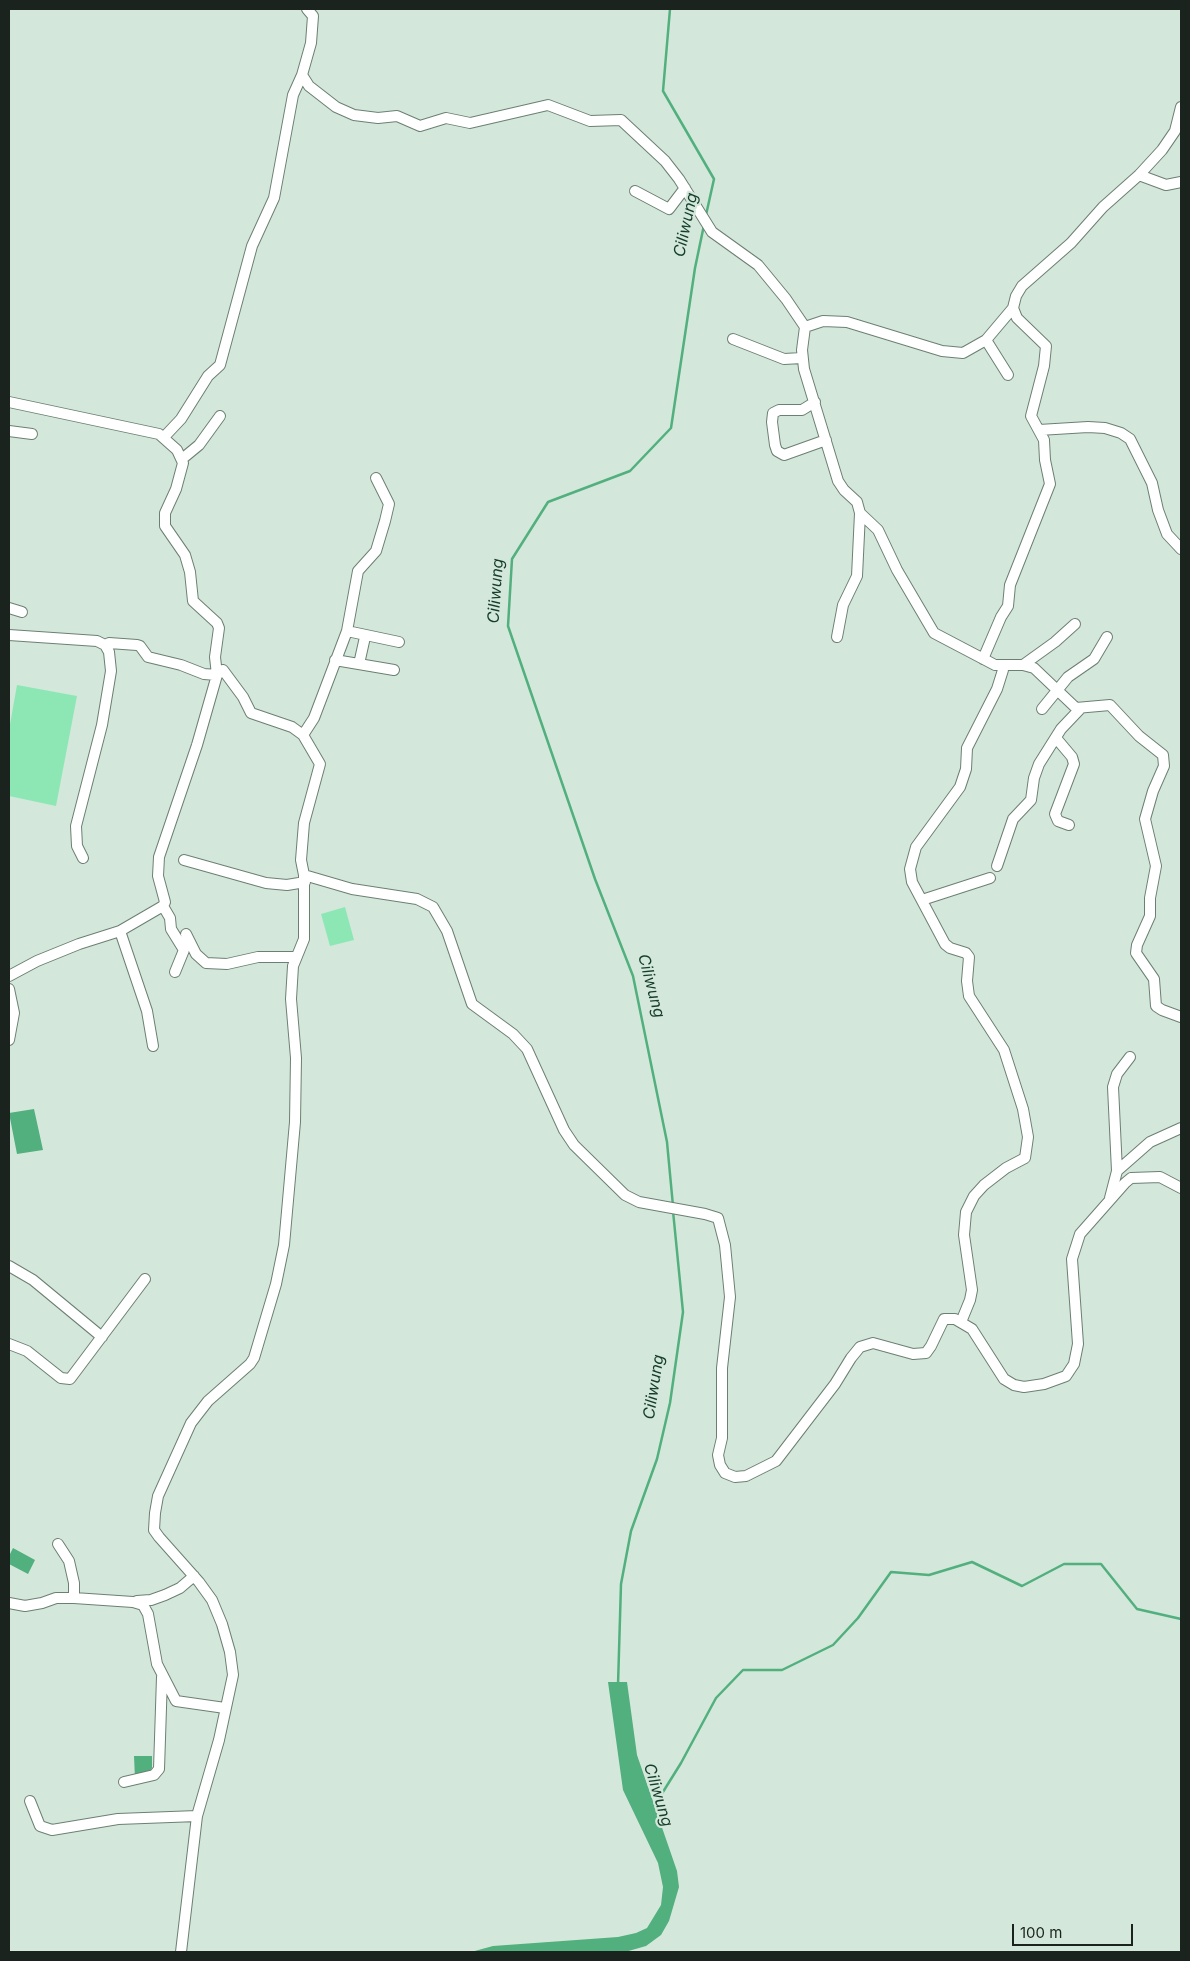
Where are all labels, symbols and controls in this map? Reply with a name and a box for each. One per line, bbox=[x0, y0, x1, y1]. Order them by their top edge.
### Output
water label: Ciliwung bbox=[670, 191, 702, 259]
water label: Ciliwung bbox=[484, 558, 508, 624]
water label: Ciliwung bbox=[633, 952, 669, 1020]
water label: Ciliwung bbox=[639, 1353, 669, 1421]
water label: Ciliwung bbox=[639, 1761, 677, 1829]
scale bar bbox=[1015, 1914, 1136, 1946]
text: 100 m bbox=[1020, 1923, 1062, 1942]

